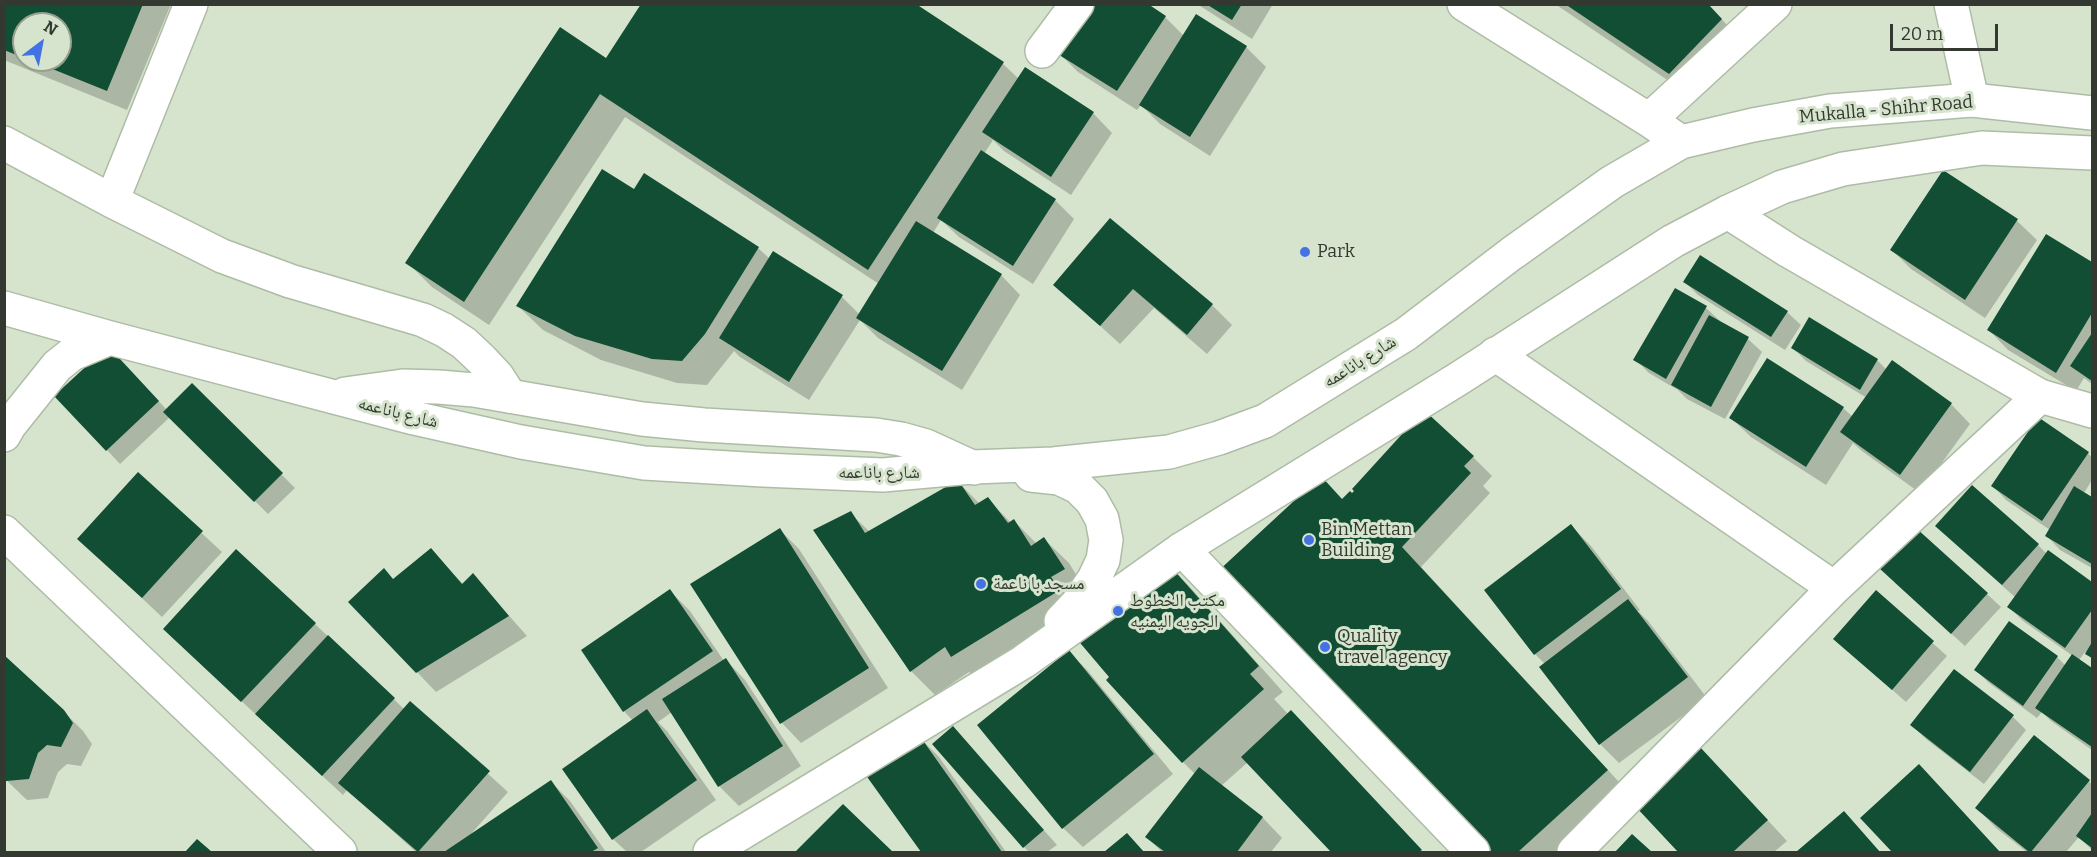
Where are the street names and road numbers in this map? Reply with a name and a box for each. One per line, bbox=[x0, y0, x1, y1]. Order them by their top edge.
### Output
street label: Mukalla - Shihr Road bbox=[1798, 92, 1974, 128]
street label: شارع باناعمه bbox=[1320, 331, 1400, 393]
street label: شارع باناعمه bbox=[356, 393, 440, 433]
street label: شارع باناعمه bbox=[838, 462, 920, 484]

